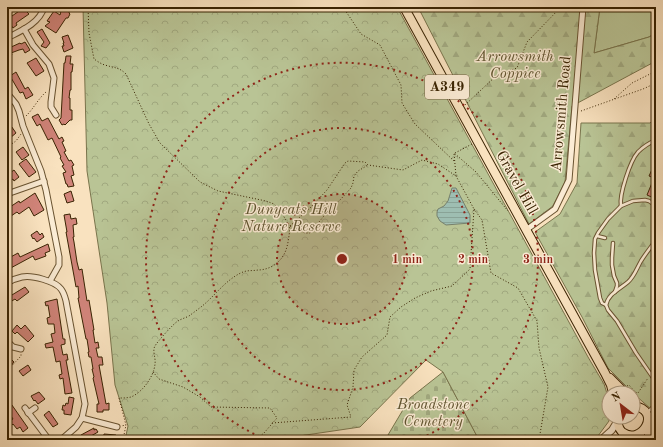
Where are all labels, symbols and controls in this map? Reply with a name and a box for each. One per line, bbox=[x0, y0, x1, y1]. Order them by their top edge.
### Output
park label: Arrowsmith Coppice bbox=[475, 50, 554, 82]
street label: Arrowsmith Road bbox=[549, 55, 575, 172]
road number: A349 bbox=[425, 75, 469, 99]
street label: Gravel Hill bbox=[492, 149, 540, 217]
park label: Dunyeats Hill Nature Reserve bbox=[240, 203, 341, 235]
centre of rings bbox=[335, 252, 349, 266]
text: 1 min bbox=[392, 254, 422, 266]
text: 2 min bbox=[458, 254, 488, 266]
text: 3 min bbox=[523, 254, 553, 266]
north arrow bbox=[601, 385, 641, 425]
text: N bbox=[610, 391, 624, 405]
park label: Broadstone Cemetery bbox=[396, 398, 469, 430]

